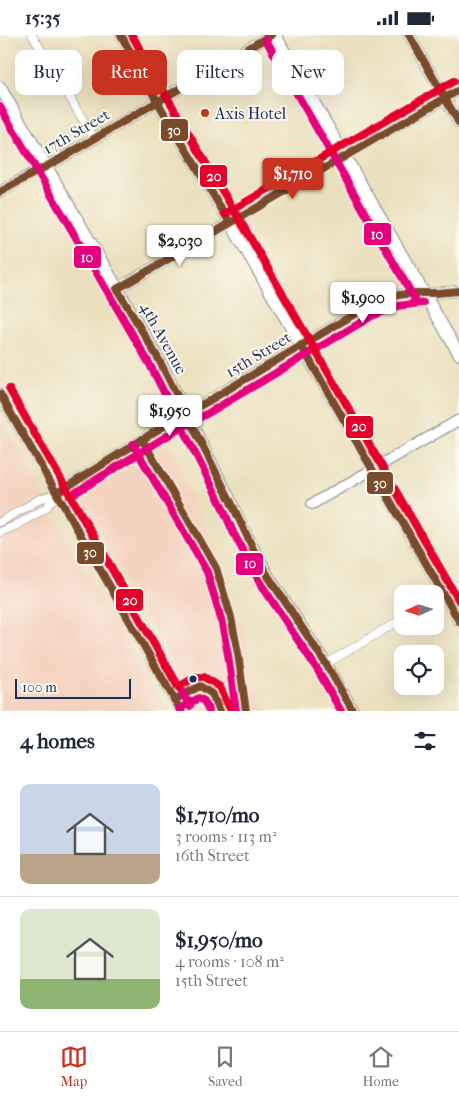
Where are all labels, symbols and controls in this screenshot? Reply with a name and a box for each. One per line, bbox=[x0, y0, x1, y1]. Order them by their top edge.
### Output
text: 15:35 bbox=[25, 7, 61, 29]
chip: Buy bbox=[15, 50, 82, 95]
chip: Rent bbox=[92, 50, 167, 95]
chip: Filters bbox=[177, 50, 262, 95]
chip: New bbox=[272, 50, 344, 95]
place label: Axis Hotel bbox=[214, 104, 287, 123]
street label: 17th Street bbox=[40, 105, 113, 158]
marker: Axis Hotel bbox=[199, 107, 211, 119]
line badge: 30 bbox=[160, 118, 189, 142]
text: 30 bbox=[167, 122, 181, 139]
pin: $1,710 bbox=[252, 157, 334, 200]
line badge: 20 bbox=[199, 164, 228, 188]
text: $1,710 bbox=[273, 164, 313, 183]
text: 20 bbox=[207, 168, 222, 185]
line badge: 10 bbox=[363, 222, 392, 246]
pin: $2,030 bbox=[139, 225, 221, 267]
text: 10 bbox=[371, 226, 384, 243]
text: $2,030 bbox=[158, 231, 202, 250]
line badge: 10 bbox=[73, 245, 102, 269]
text: 10 bbox=[81, 249, 94, 266]
pin: $1,900 bbox=[322, 281, 404, 324]
text: $1,900 bbox=[341, 288, 385, 307]
street label: 4th Avenue bbox=[136, 299, 191, 378]
street label: 15th Street bbox=[222, 327, 295, 381]
pin: $1,950 bbox=[129, 395, 211, 437]
text: $1,950 bbox=[149, 401, 191, 420]
line badge: 20 bbox=[345, 415, 374, 439]
text: 20 bbox=[352, 418, 367, 435]
line badge: 30 bbox=[366, 471, 394, 495]
text: 30 bbox=[373, 475, 387, 492]
line badge: 30 bbox=[76, 541, 105, 565]
text: 30 bbox=[83, 544, 97, 561]
line badge: 10 bbox=[235, 552, 264, 576]
text: 10 bbox=[244, 555, 257, 572]
north arrow bbox=[394, 585, 444, 635]
map controls bbox=[394, 585, 444, 695]
line badge: 20 bbox=[115, 588, 144, 612]
text: 20 bbox=[123, 592, 138, 609]
button: locate bbox=[394, 645, 444, 695]
unlabelled marker bbox=[188, 674, 198, 684]
scale bar bbox=[15, 676, 131, 699]
text: 100 m bbox=[22, 679, 57, 696]
icon: filters bbox=[411, 727, 439, 755]
text: 4 homes bbox=[20, 729, 95, 753]
text: $1,710/mo bbox=[175, 803, 259, 827]
icon: home bbox=[60, 804, 120, 864]
text: 3 rooms · 113 m² bbox=[175, 827, 276, 846]
text: 16th Street bbox=[175, 846, 250, 865]
text: $1,950/mo bbox=[175, 928, 263, 952]
icon: home bbox=[60, 929, 120, 989]
text: 4 rooms · 108 m² bbox=[175, 952, 284, 971]
text: 15th Street bbox=[175, 971, 248, 990]
tab: Map bbox=[60, 1043, 88, 1090]
tab: Saved bbox=[208, 1043, 243, 1090]
tab: Home bbox=[363, 1043, 399, 1090]

